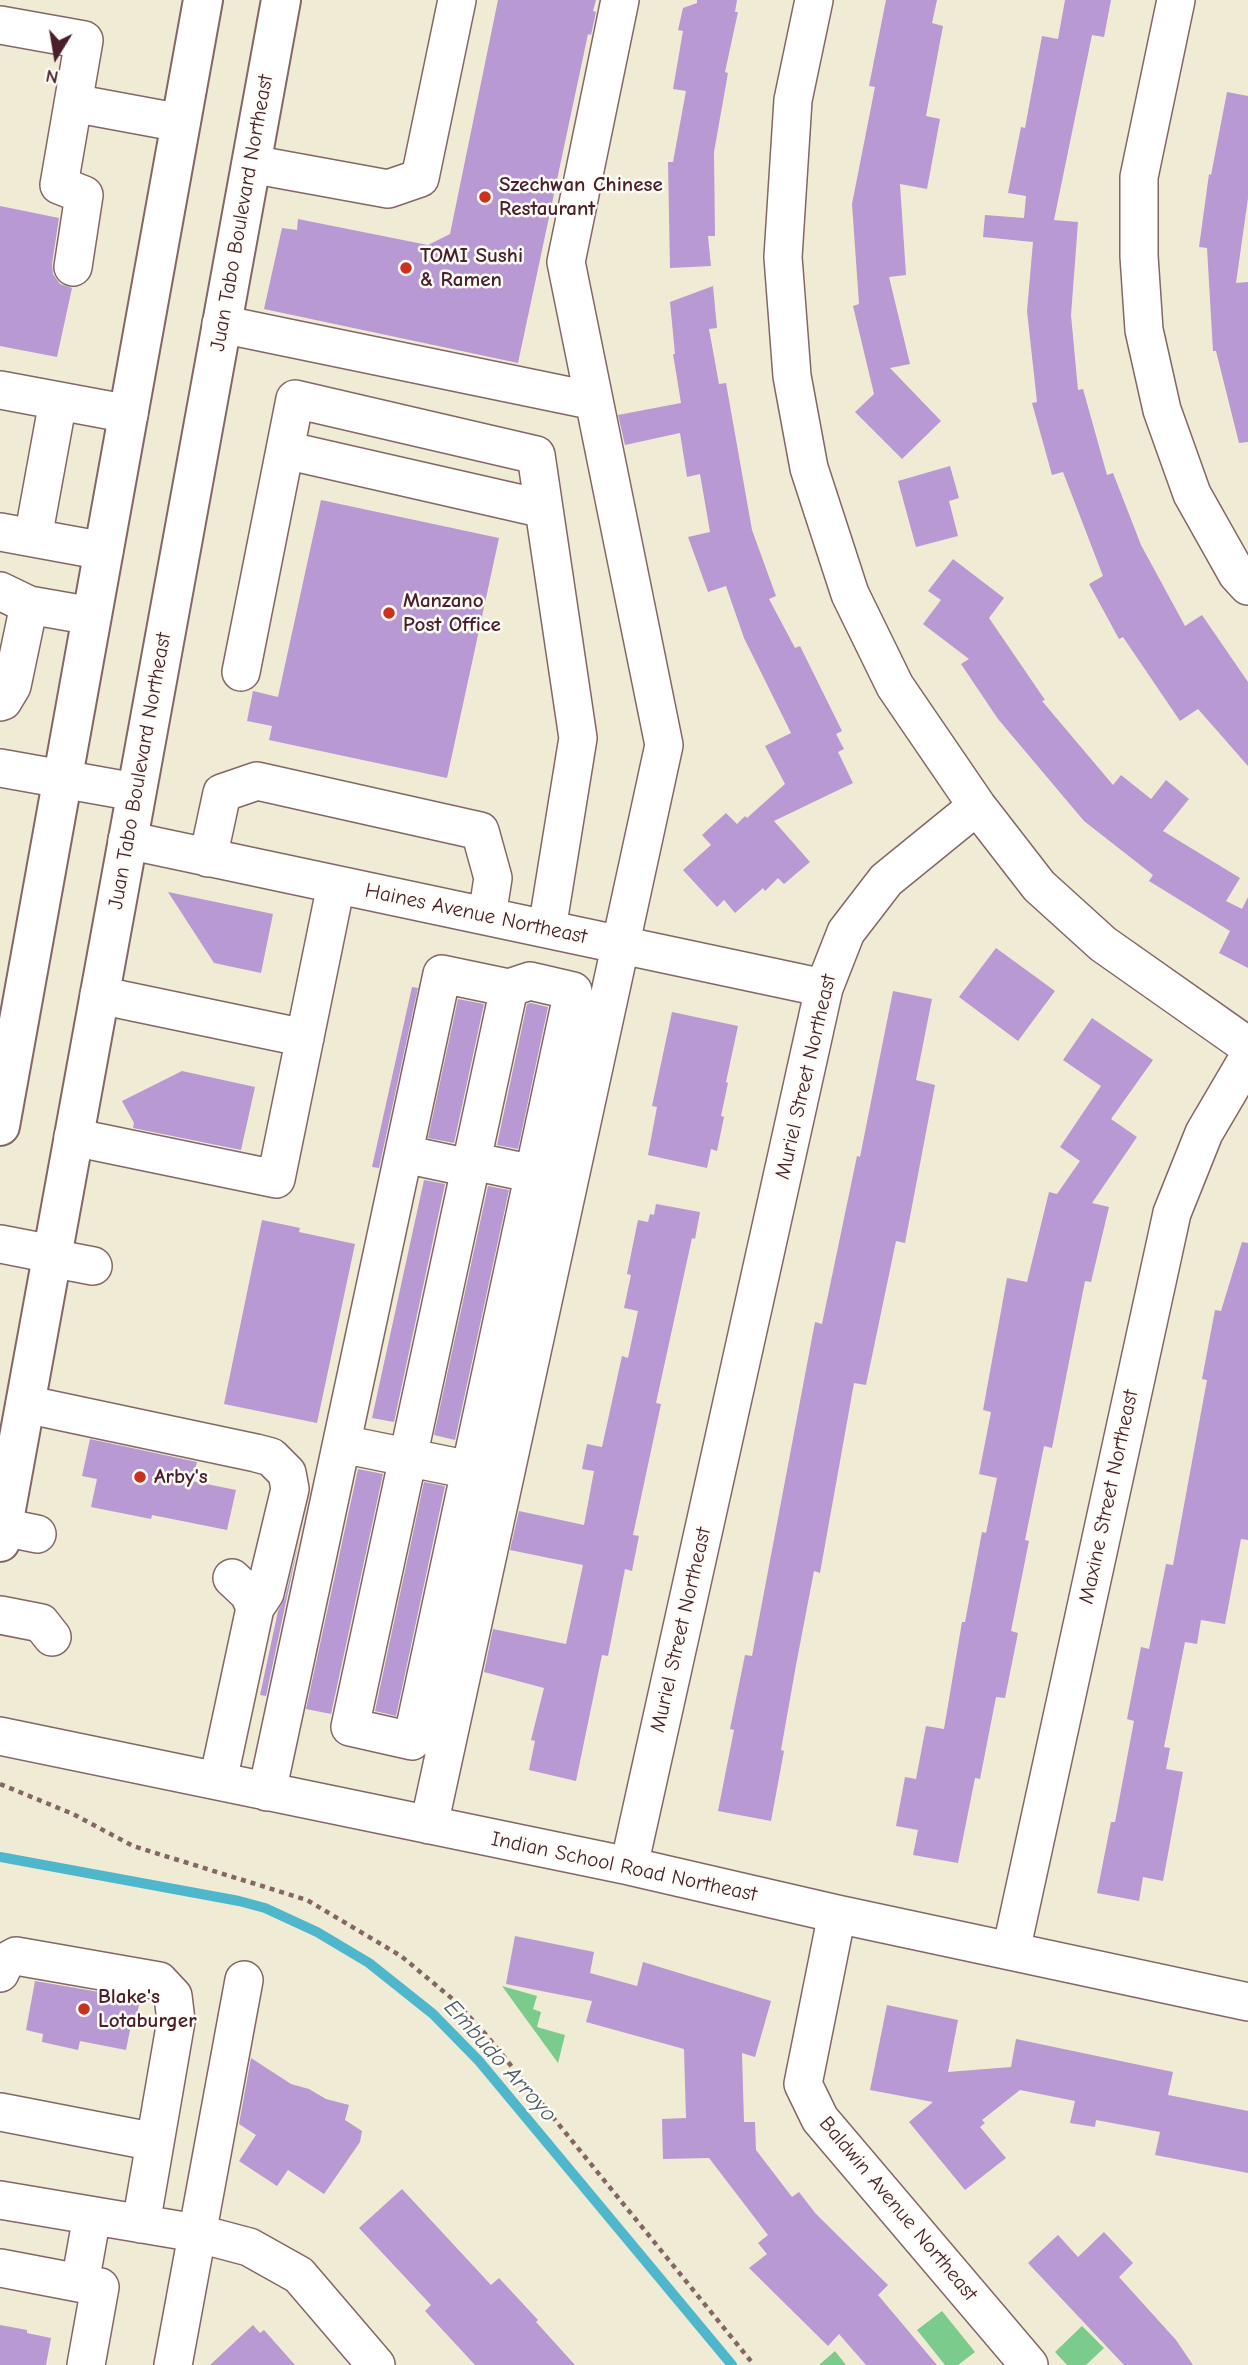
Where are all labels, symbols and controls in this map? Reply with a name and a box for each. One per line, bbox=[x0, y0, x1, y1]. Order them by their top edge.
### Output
north arrow bbox=[21, 21, 91, 91]
text: N bbox=[44, 65, 60, 89]
street label: Juan Tabo Boulevard Northeast bbox=[205, 73, 279, 353]
place label: Szechwan Chinese Restaurant bbox=[499, 172, 663, 222]
marker: Szechwan Chinese Restaurant bbox=[477, 189, 493, 205]
place label: TOMI Sushi & Ramen bbox=[420, 243, 523, 293]
marker: TOMI Sushi & Ramen bbox=[398, 260, 414, 276]
place label: Manzano Post Office bbox=[403, 588, 501, 638]
marker: Manzano Post Office bbox=[381, 605, 397, 621]
street label: Juan Tabo Boulevard Northeast bbox=[103, 631, 177, 911]
street label: Haines Avenue Northeast bbox=[363, 878, 589, 950]
street label: Muriel Street Northeast bbox=[770, 972, 842, 1182]
street label: Maxine Street Northeast bbox=[1074, 1388, 1144, 1606]
place label: Arby's bbox=[154, 1464, 208, 1490]
marker: Arby's bbox=[132, 1469, 148, 1485]
street label: Muriel Street Northeast bbox=[645, 1525, 717, 1735]
street label: Indian School Road Northeast bbox=[489, 1827, 759, 1907]
place label: Blake's Lotaburger bbox=[98, 1984, 197, 2034]
water label: Embudo Arroyo bbox=[438, 1994, 562, 2128]
marker: Blake's Lotaburger bbox=[76, 2001, 92, 2017]
street label: Baldwin Avenue Northeast bbox=[813, 2112, 983, 2306]

